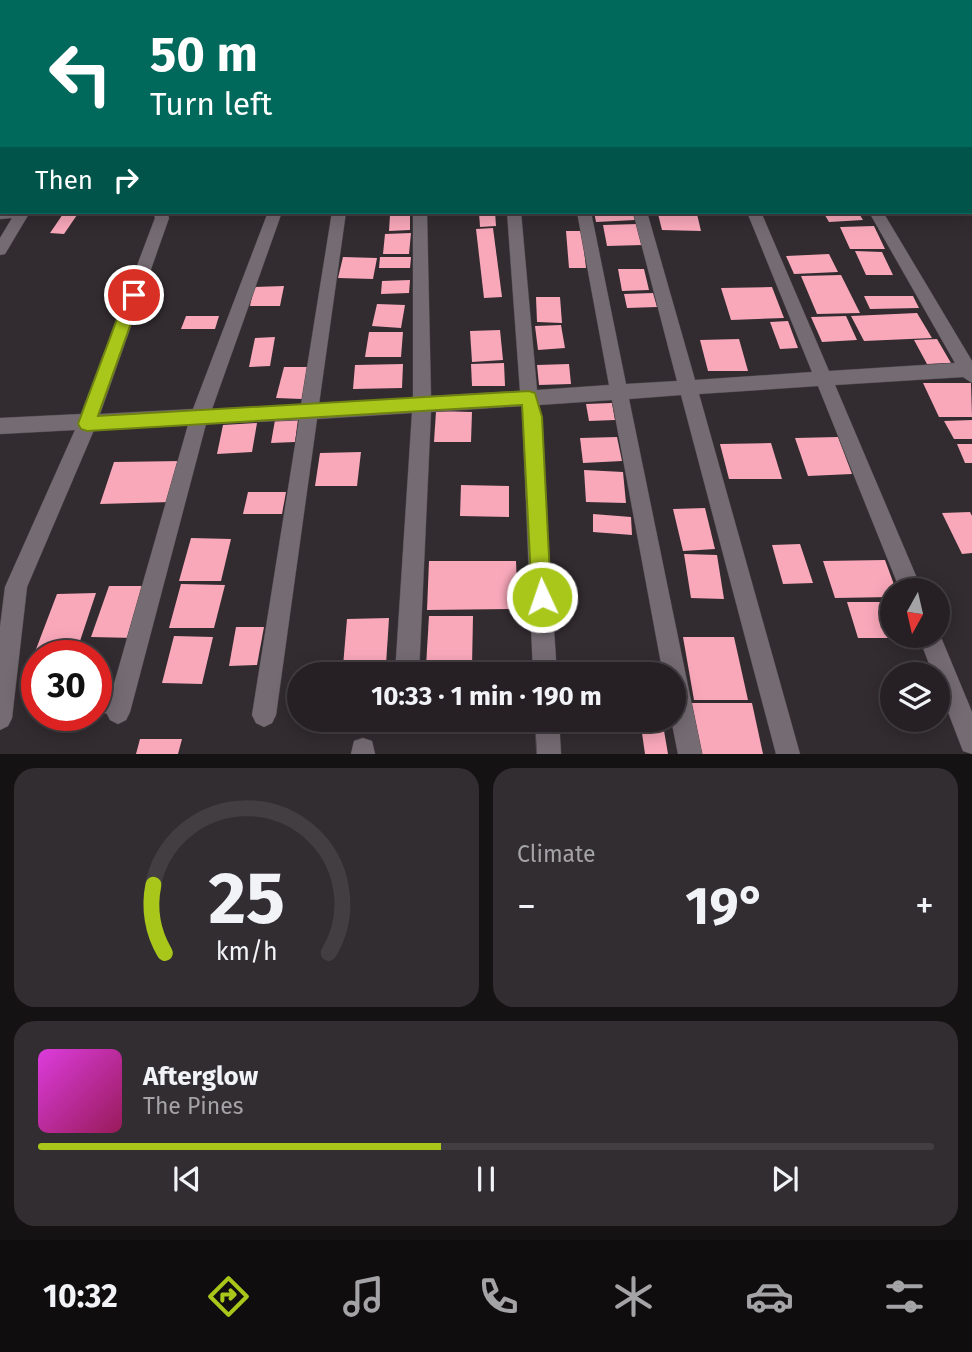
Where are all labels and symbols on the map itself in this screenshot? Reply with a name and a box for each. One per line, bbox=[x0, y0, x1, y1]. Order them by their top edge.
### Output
pin bbox=[104, 265, 164, 325]
position arrow bbox=[505, 560, 579, 634]
north arrow bbox=[880, 578, 950, 648]
speed limit sign: 30 bbox=[21, 640, 112, 731]

